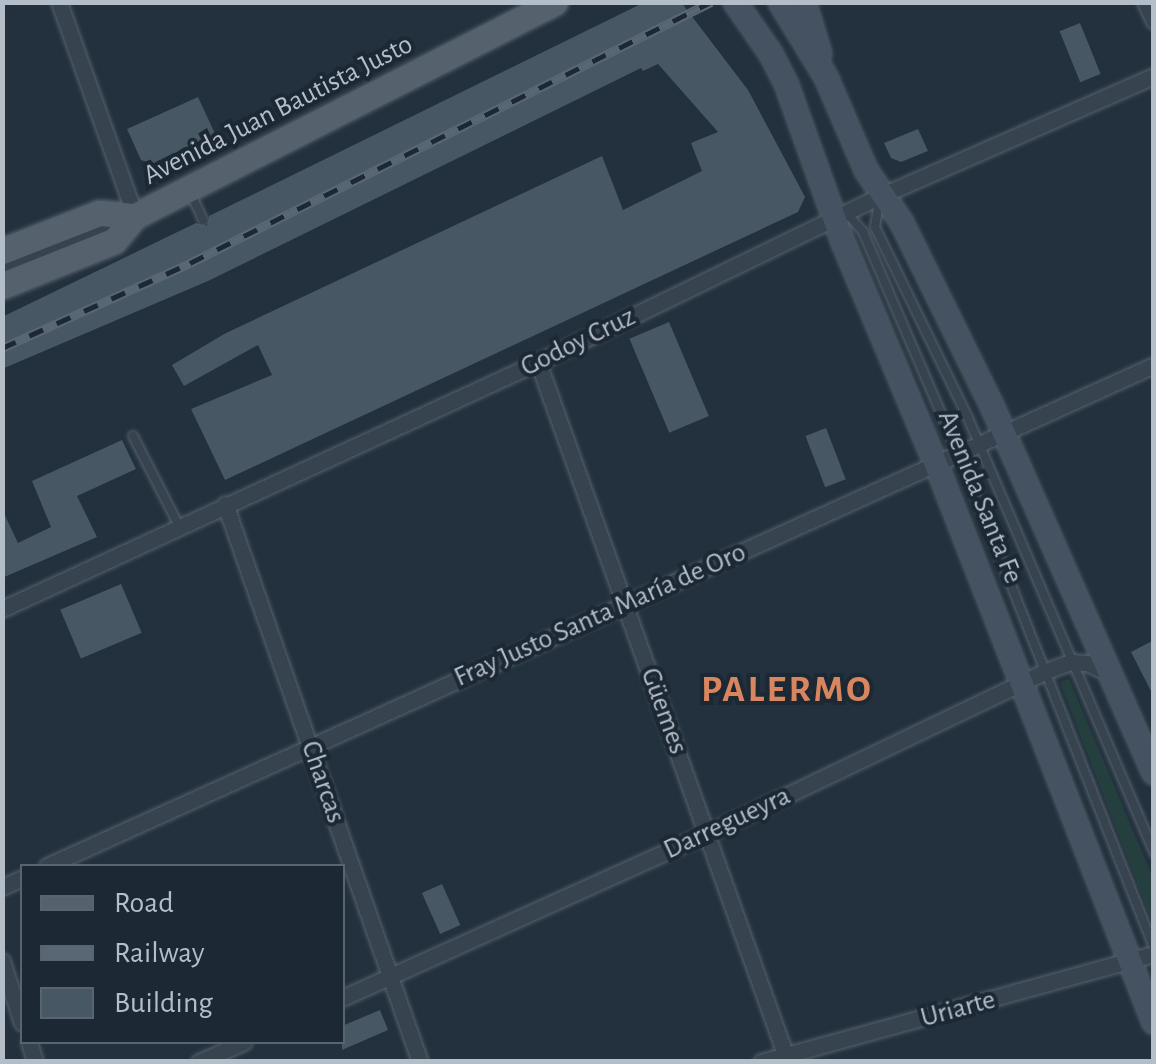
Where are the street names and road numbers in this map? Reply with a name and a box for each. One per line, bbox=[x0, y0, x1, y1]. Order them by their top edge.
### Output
street label: Avenida Juan Bautista Justo bbox=[138, 27, 418, 193]
street label: Godoy Cruz bbox=[515, 300, 641, 384]
street label: Avenida Santa Fe bbox=[930, 406, 1030, 588]
street label: Fray Justo Santa María de Oro bbox=[449, 535, 751, 695]
street label: Güemes bbox=[633, 663, 695, 759]
street label: Charcas bbox=[293, 737, 353, 827]
street label: Darregueyra bbox=[658, 779, 796, 867]
street label: Uriarte bbox=[917, 983, 999, 1035]

